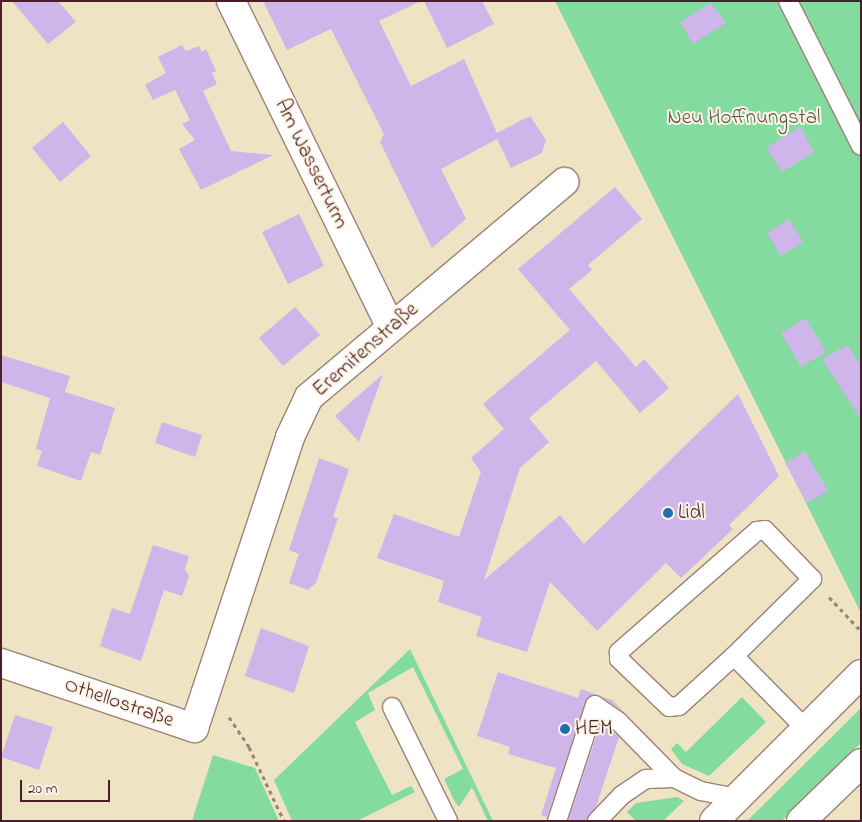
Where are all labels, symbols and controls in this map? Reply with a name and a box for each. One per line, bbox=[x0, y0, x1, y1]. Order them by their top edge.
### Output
street label: Am Wasserturm bbox=[269, 95, 353, 233]
park label: Neu Hoffnungstal bbox=[667, 105, 821, 131]
street label: Eremitenstraße bbox=[308, 297, 424, 403]
place label: Lidl bbox=[678, 500, 705, 526]
marker: Lidl bbox=[662, 507, 674, 519]
street label: Othellostraße bbox=[61, 672, 177, 734]
place label: HEM bbox=[575, 716, 613, 742]
marker: HEM bbox=[559, 723, 571, 735]
scale bar bbox=[22, 770, 112, 802]
text: 20 m bbox=[28, 778, 57, 800]

